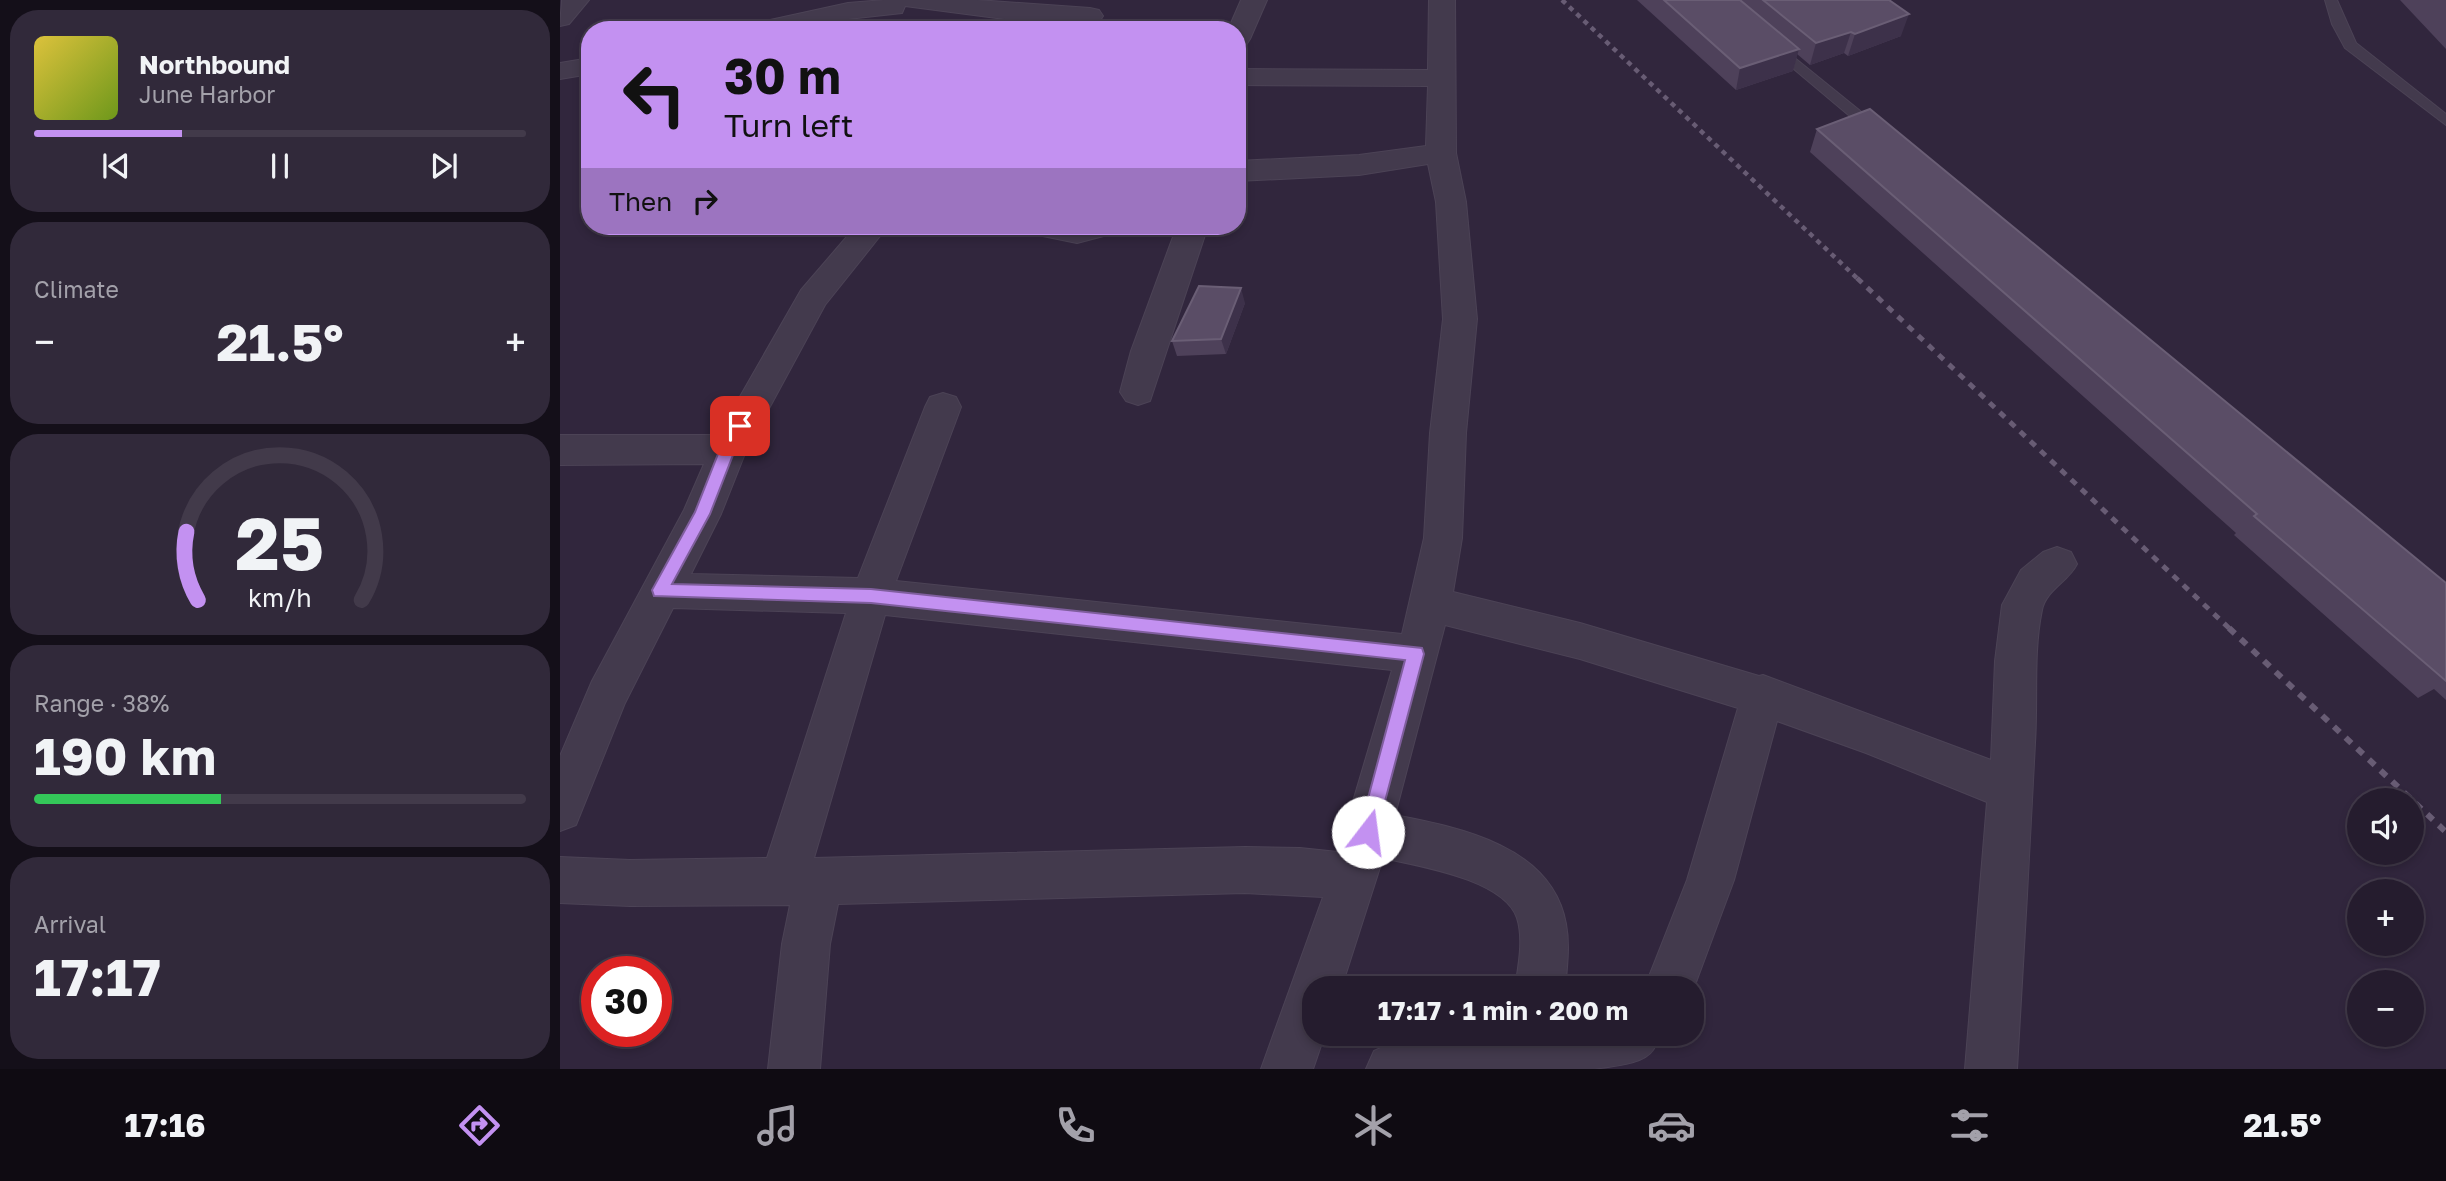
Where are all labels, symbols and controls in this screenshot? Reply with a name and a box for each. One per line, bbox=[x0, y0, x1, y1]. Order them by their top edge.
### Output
text: 30 m bbox=[724, 46, 841, 105]
text: Northbound bbox=[139, 49, 290, 80]
icon: left bbox=[609, 49, 700, 140]
text: June Harbor bbox=[139, 80, 275, 108]
text: Turn left bbox=[724, 106, 853, 144]
icon: previous bbox=[97, 147, 135, 185]
icon: pause bbox=[261, 147, 299, 185]
icon: next bbox=[425, 147, 463, 185]
icon: right bbox=[686, 182, 724, 220]
text: Then bbox=[609, 186, 672, 217]
text: Climate bbox=[34, 275, 119, 303]
text: 21.5° bbox=[216, 310, 344, 372]
text: − bbox=[34, 319, 55, 364]
text: + bbox=[505, 319, 526, 364]
pin bbox=[710, 396, 770, 456]
icon: arrive bbox=[721, 407, 759, 445]
text: 25 bbox=[236, 500, 324, 587]
text: km/h bbox=[248, 582, 312, 613]
text: Range · 38% bbox=[34, 689, 169, 717]
text: 190 km bbox=[34, 724, 216, 786]
map controls bbox=[2347, 788, 2424, 1047]
button: sound bbox=[2347, 788, 2424, 865]
position arrow bbox=[1331, 795, 1405, 869]
button: + bbox=[2347, 879, 2424, 956]
text: Arrival bbox=[34, 910, 106, 938]
text: 17:17 bbox=[34, 945, 161, 1007]
speed limit sign: 30 bbox=[581, 956, 672, 1047]
button: − bbox=[2347, 970, 2424, 1047]
text: 17:17 · 1 min · 200 m bbox=[1378, 995, 1628, 1026]
icon: directions bbox=[455, 1101, 504, 1150]
icon: music bbox=[753, 1101, 802, 1150]
icon: phone bbox=[1051, 1101, 1100, 1150]
icon: climate bbox=[1349, 1101, 1398, 1150]
icon: car bbox=[1647, 1101, 1696, 1150]
icon: filters bbox=[1945, 1101, 1994, 1150]
text: 17:16 bbox=[125, 1106, 206, 1144]
text: 21.5° bbox=[2243, 1106, 2321, 1144]

